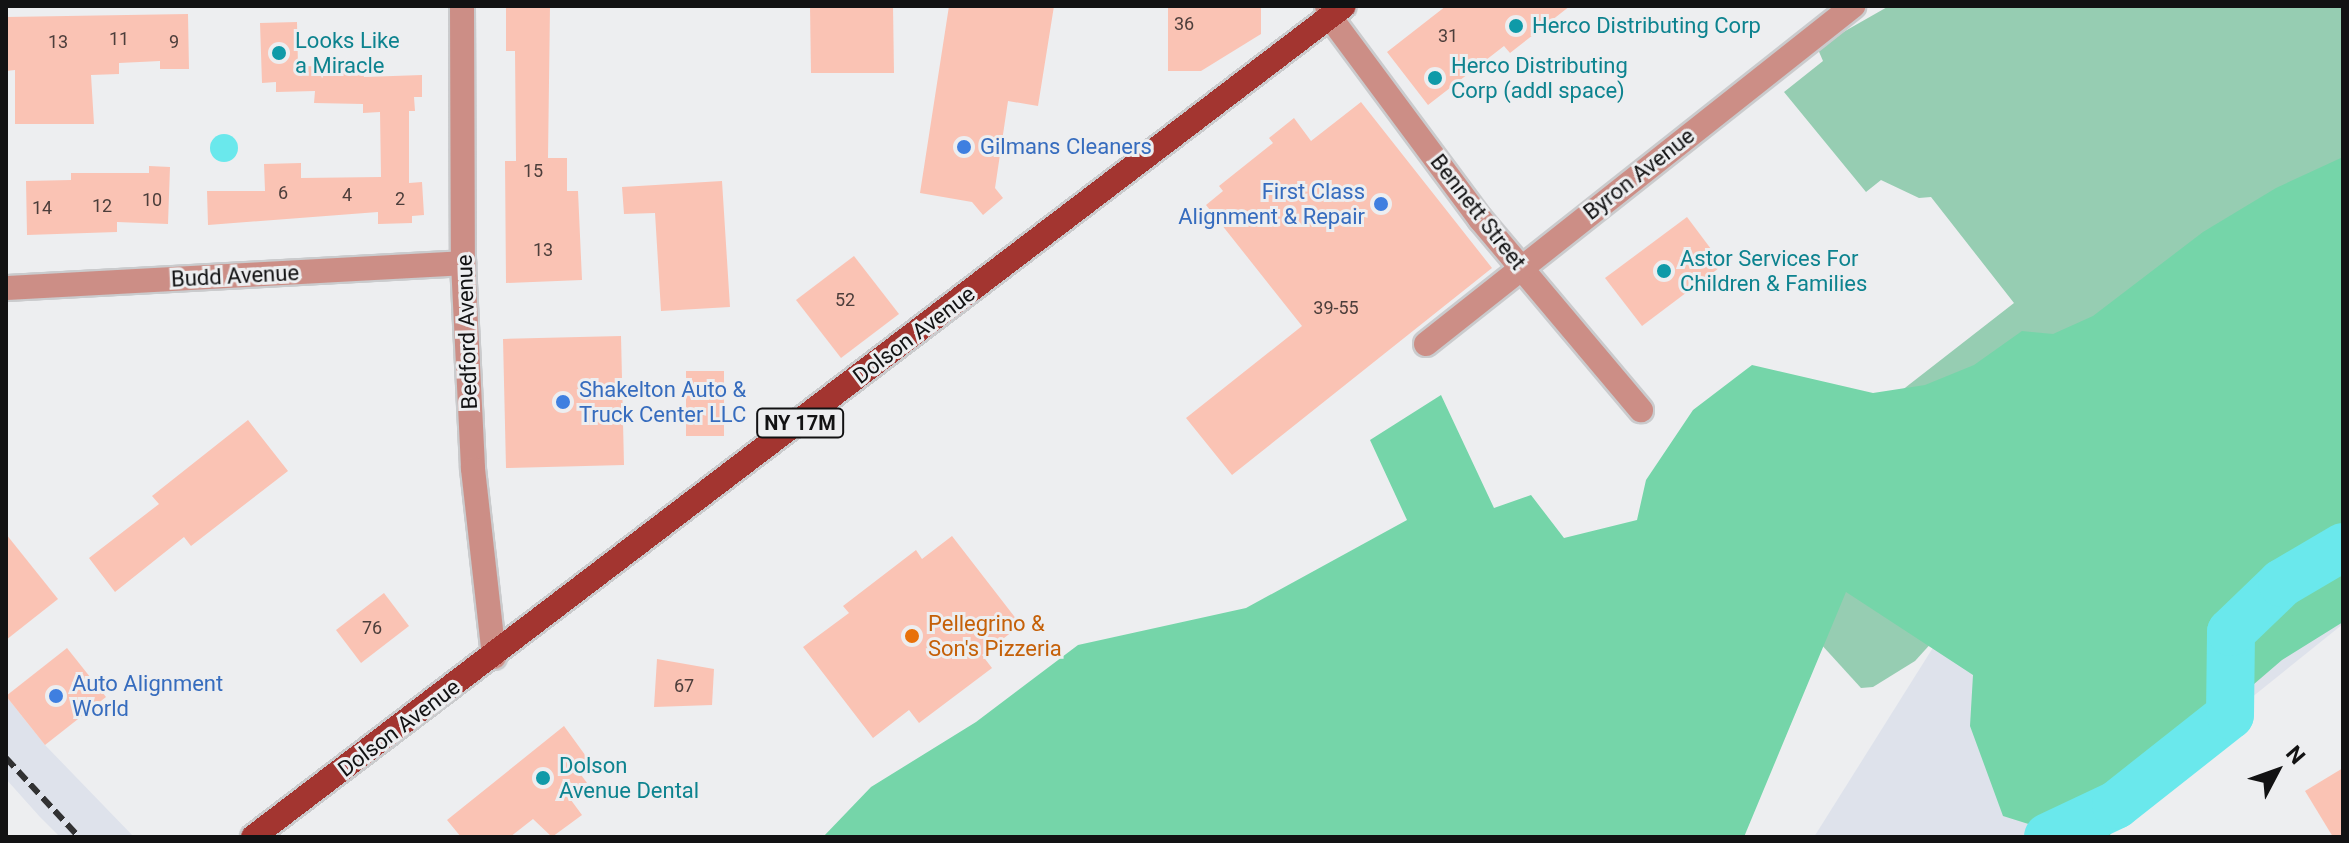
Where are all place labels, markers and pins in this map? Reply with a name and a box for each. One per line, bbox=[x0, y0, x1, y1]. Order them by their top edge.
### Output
place label: Herco Distributing Corp bbox=[1532, 13, 1761, 39]
marker: Herco Distributing Corp bbox=[1507, 17, 1525, 35]
place label: Looks Like a Miracle bbox=[295, 27, 400, 78]
marker: Looks Like a Miracle bbox=[270, 44, 288, 62]
place label: Herco Distributing Corp (addl space) bbox=[1451, 52, 1628, 104]
marker: Herco Distributing Corp (addl space) bbox=[1426, 69, 1444, 87]
place label: Gilmans Cleaners bbox=[980, 134, 1152, 160]
marker: Gilmans Cleaners bbox=[955, 138, 973, 156]
place label: First Class Alignment & Repair bbox=[1178, 178, 1365, 230]
marker: First Class Alignment & Repair bbox=[1372, 195, 1390, 213]
place label: Astor Services For Children & Families bbox=[1680, 245, 1867, 296]
marker: Astor Services For Children & Families bbox=[1655, 262, 1673, 280]
place label: Shakelton Auto & Truck Center LLC bbox=[579, 376, 746, 428]
marker: Shakelton Auto & Truck Center LLC bbox=[554, 393, 572, 411]
place label: Pellegrino & Son's Pizzeria bbox=[928, 610, 1062, 662]
marker: Pellegrino & Son's Pizzeria bbox=[903, 627, 921, 645]
place label: Auto Alignment World bbox=[72, 670, 223, 722]
marker: Auto Alignment World bbox=[47, 687, 65, 705]
place label: Dolson Avenue Dental bbox=[559, 752, 699, 804]
marker: Dolson Avenue Dental bbox=[534, 769, 552, 787]

